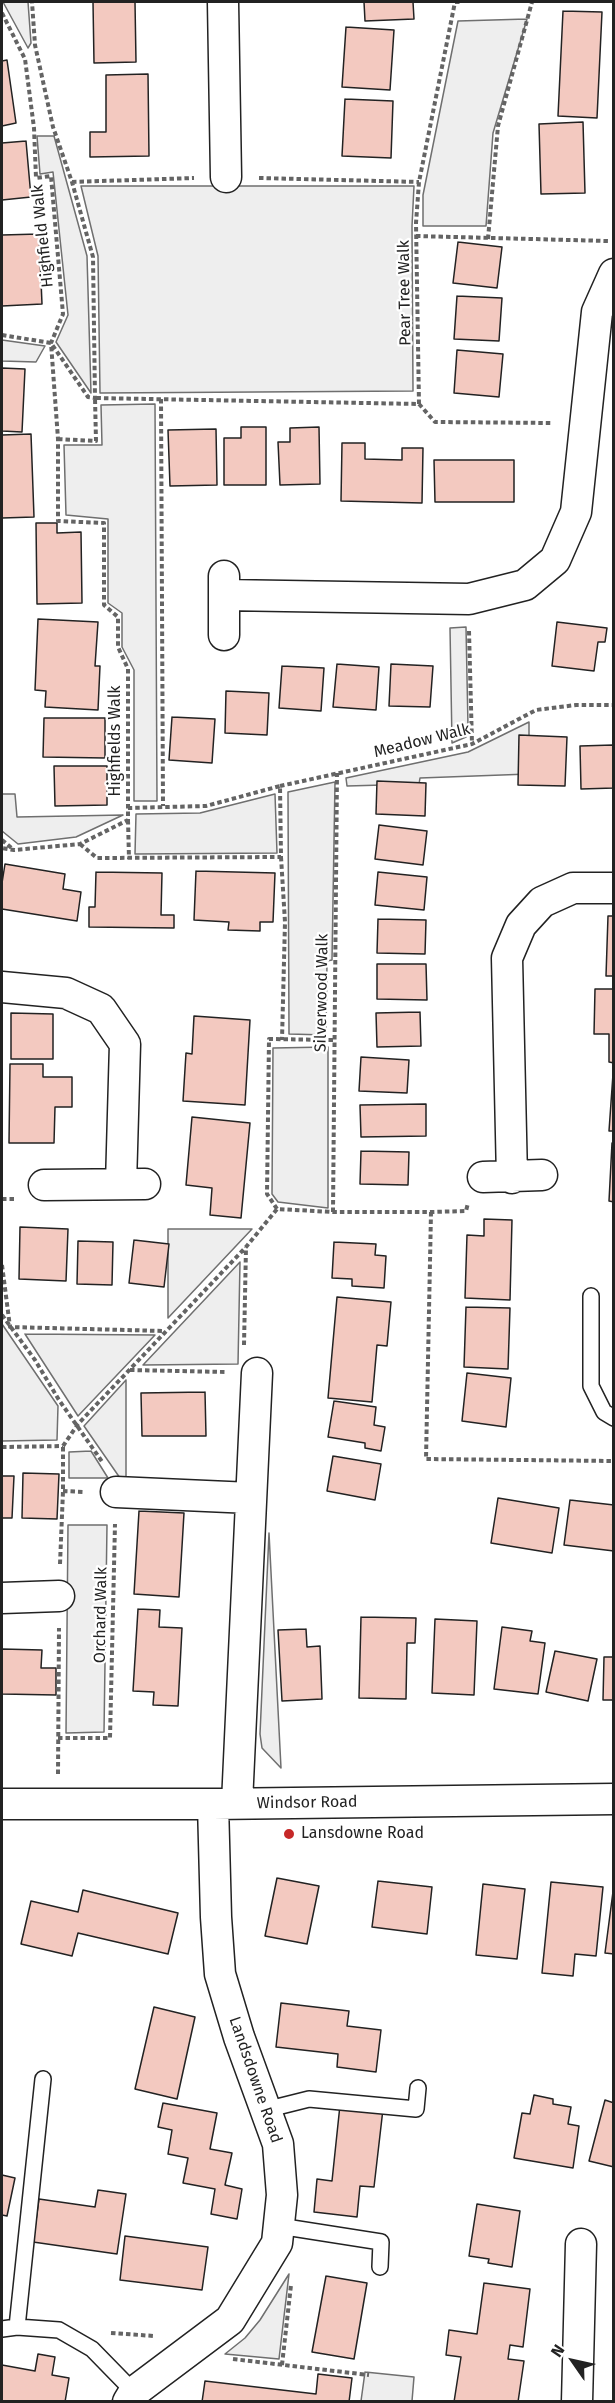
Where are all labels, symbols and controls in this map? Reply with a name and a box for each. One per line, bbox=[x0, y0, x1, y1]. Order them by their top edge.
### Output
street label: Highfield Walk bbox=[28, 183, 58, 289]
street label: Pear Tree Walk bbox=[394, 240, 416, 346]
street label: Highfields Walk bbox=[106, 685, 126, 797]
street label: Meadow Walk bbox=[372, 720, 472, 762]
street label: Silverwood Walk bbox=[311, 934, 333, 1052]
street label: Orchard Walk bbox=[91, 1567, 111, 1663]
street label: Windsor Road bbox=[256, 1793, 358, 1813]
place label: Lansdowne Road bbox=[301, 1824, 424, 1844]
marker: Lansdowne Road bbox=[282, 1827, 296, 1841]
street label: Landsdowne Road bbox=[224, 2014, 286, 2146]
north arrow bbox=[543, 2331, 603, 2391]
text: N bbox=[547, 2341, 569, 2360]

